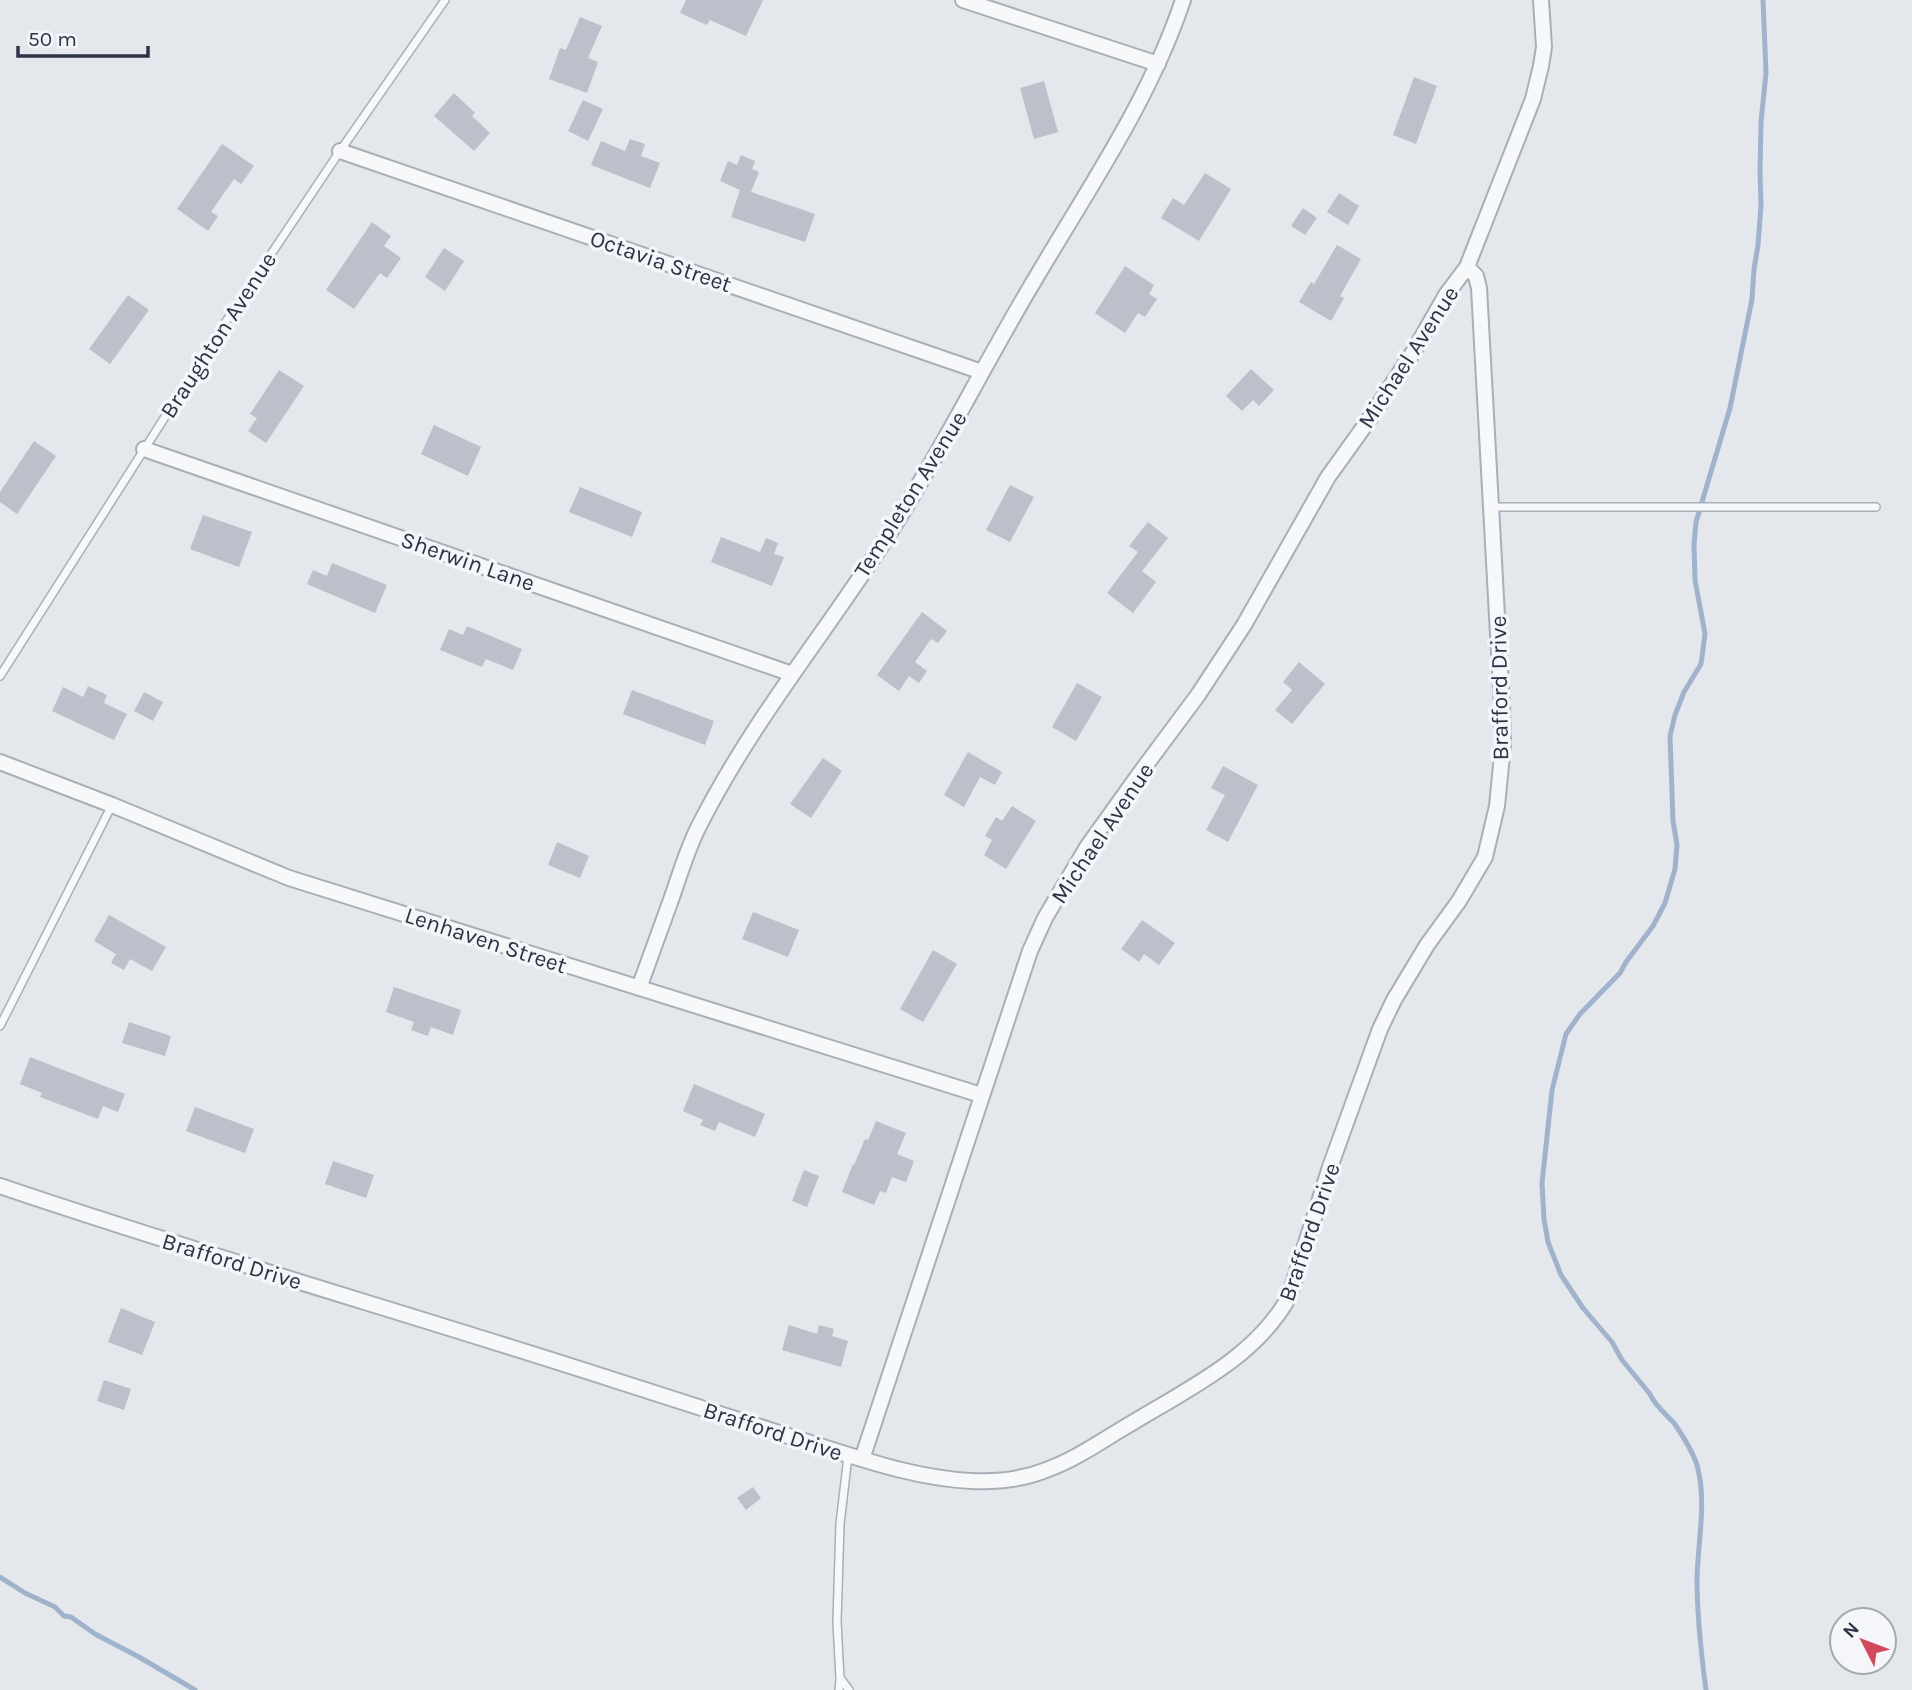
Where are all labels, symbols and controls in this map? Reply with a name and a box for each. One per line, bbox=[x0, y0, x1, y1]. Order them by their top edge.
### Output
scale bar bbox=[18, 14, 147, 58]
text: 50 m bbox=[28, 27, 77, 51]
street label: Octavia Street bbox=[587, 225, 735, 298]
street label: Braughton Avenue bbox=[155, 247, 282, 423]
street label: Michael Avenue bbox=[1352, 281, 1464, 433]
street label: Templeton Avenue bbox=[848, 406, 972, 582]
street label: Sherwin Lane bbox=[397, 526, 538, 597]
street label: Brafford Drive bbox=[1485, 615, 1514, 761]
street label: Michael Avenue bbox=[1045, 758, 1160, 909]
street label: Lenhaven Street bbox=[401, 902, 571, 980]
street label: Brafford Drive bbox=[1273, 1159, 1346, 1305]
street label: Brafford Drive bbox=[159, 1227, 305, 1296]
street label: Brafford Drive bbox=[700, 1396, 846, 1467]
north arrow bbox=[1828, 1606, 1898, 1676]
text: N bbox=[1838, 1618, 1864, 1643]

